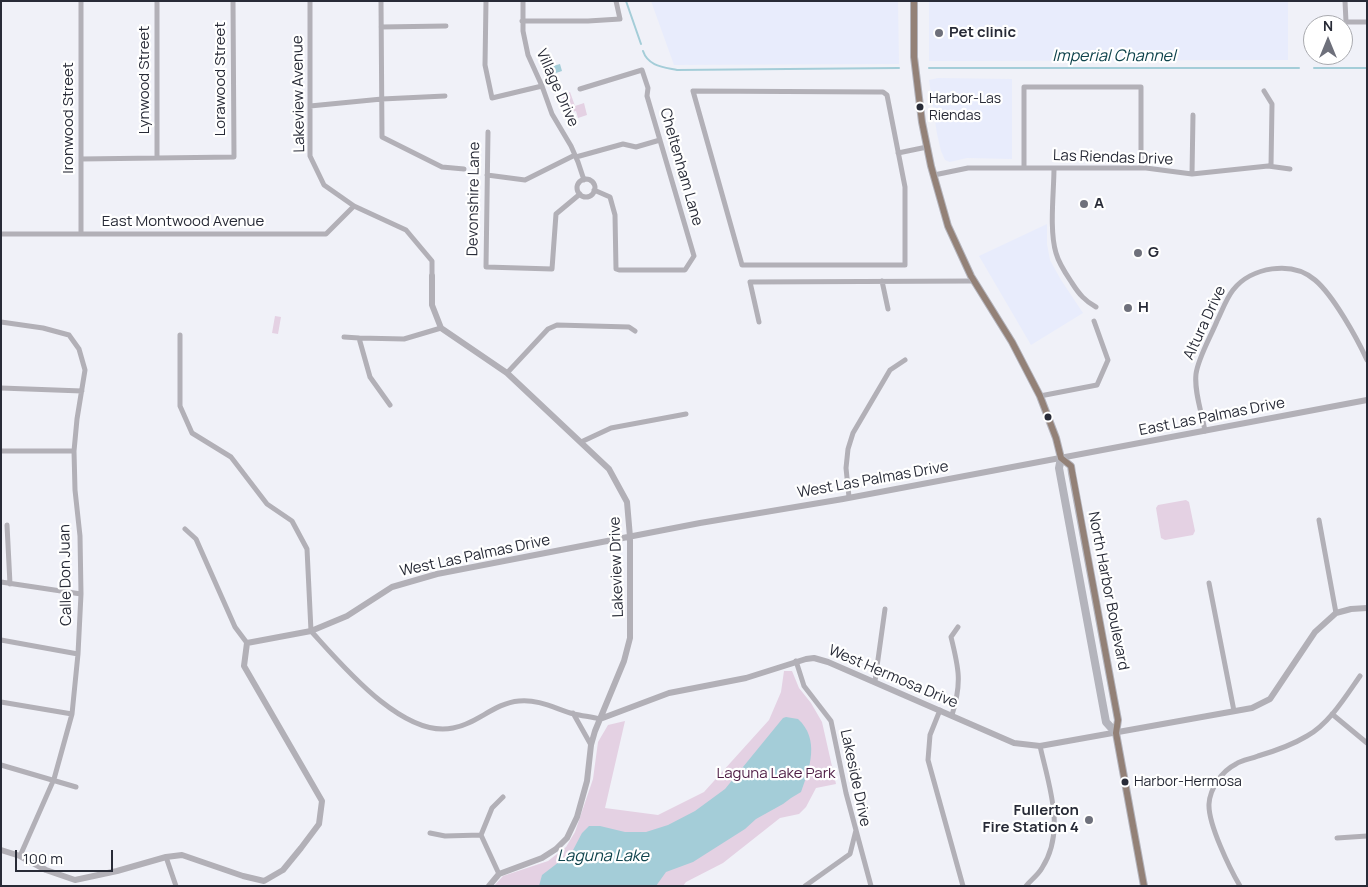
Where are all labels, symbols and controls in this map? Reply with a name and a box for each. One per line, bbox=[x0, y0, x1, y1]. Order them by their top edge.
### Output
north arrow bbox=[1303, 15, 1353, 65]
text: N bbox=[1323, 16, 1333, 35]
street label: Lorawood Street bbox=[212, 22, 230, 136]
place label: Pet clinic bbox=[949, 24, 1016, 42]
street label: Lynwood Street bbox=[136, 26, 154, 134]
marker: Pet clinic bbox=[933, 27, 945, 39]
street label: Lakeview Avenue bbox=[289, 35, 309, 153]
street label: Village Drive bbox=[532, 46, 582, 130]
water label: Imperial Channel bbox=[1052, 47, 1176, 67]
street label: Ironwood Street bbox=[60, 62, 78, 174]
place label: Harbor-Las Riendas bbox=[929, 91, 1001, 124]
marker: Harbor-Las Riendas bbox=[915, 102, 925, 112]
street label: Cheltenham Lane bbox=[656, 106, 706, 228]
street label: Devonshire Lane bbox=[464, 142, 484, 256]
street label: Las Riendas Drive bbox=[1053, 147, 1173, 169]
place label: A bbox=[1094, 195, 1104, 213]
marker: A bbox=[1078, 198, 1090, 210]
street label: East Montwood Avenue bbox=[102, 213, 264, 231]
place label: G bbox=[1148, 244, 1159, 262]
marker: G bbox=[1132, 247, 1144, 259]
street label: Altura Drive bbox=[1180, 283, 1230, 363]
place label: H bbox=[1138, 299, 1149, 317]
marker: H bbox=[1122, 302, 1134, 314]
street label: East Las Palmas Drive bbox=[1138, 394, 1286, 440]
unlabelled marker bbox=[1043, 412, 1053, 422]
street label: West Las Palmas Drive bbox=[796, 458, 950, 502]
street label: North Harbor Boulevard bbox=[1084, 510, 1132, 672]
street label: Lakeview Drive bbox=[606, 516, 628, 618]
street label: Calle Don Juan bbox=[56, 524, 76, 626]
street label: West Las Palmas Drive bbox=[398, 531, 552, 581]
street label: West Hermosa Drive bbox=[826, 642, 960, 712]
street label: Lakeside Drive bbox=[836, 728, 874, 828]
park label: Laguna Lake Park bbox=[717, 765, 835, 783]
place label: Harbor-Hermosa bbox=[1134, 774, 1242, 790]
marker: Harbor-Hermosa bbox=[1120, 777, 1130, 787]
place label: Fullerton Fire Station 4 bbox=[983, 802, 1079, 837]
marker: Fullerton Fire Station 4 bbox=[1083, 814, 1095, 826]
scale bar bbox=[18, 840, 115, 872]
water label: Laguna Lake bbox=[557, 847, 649, 867]
text: 100 m bbox=[23, 848, 63, 869]

